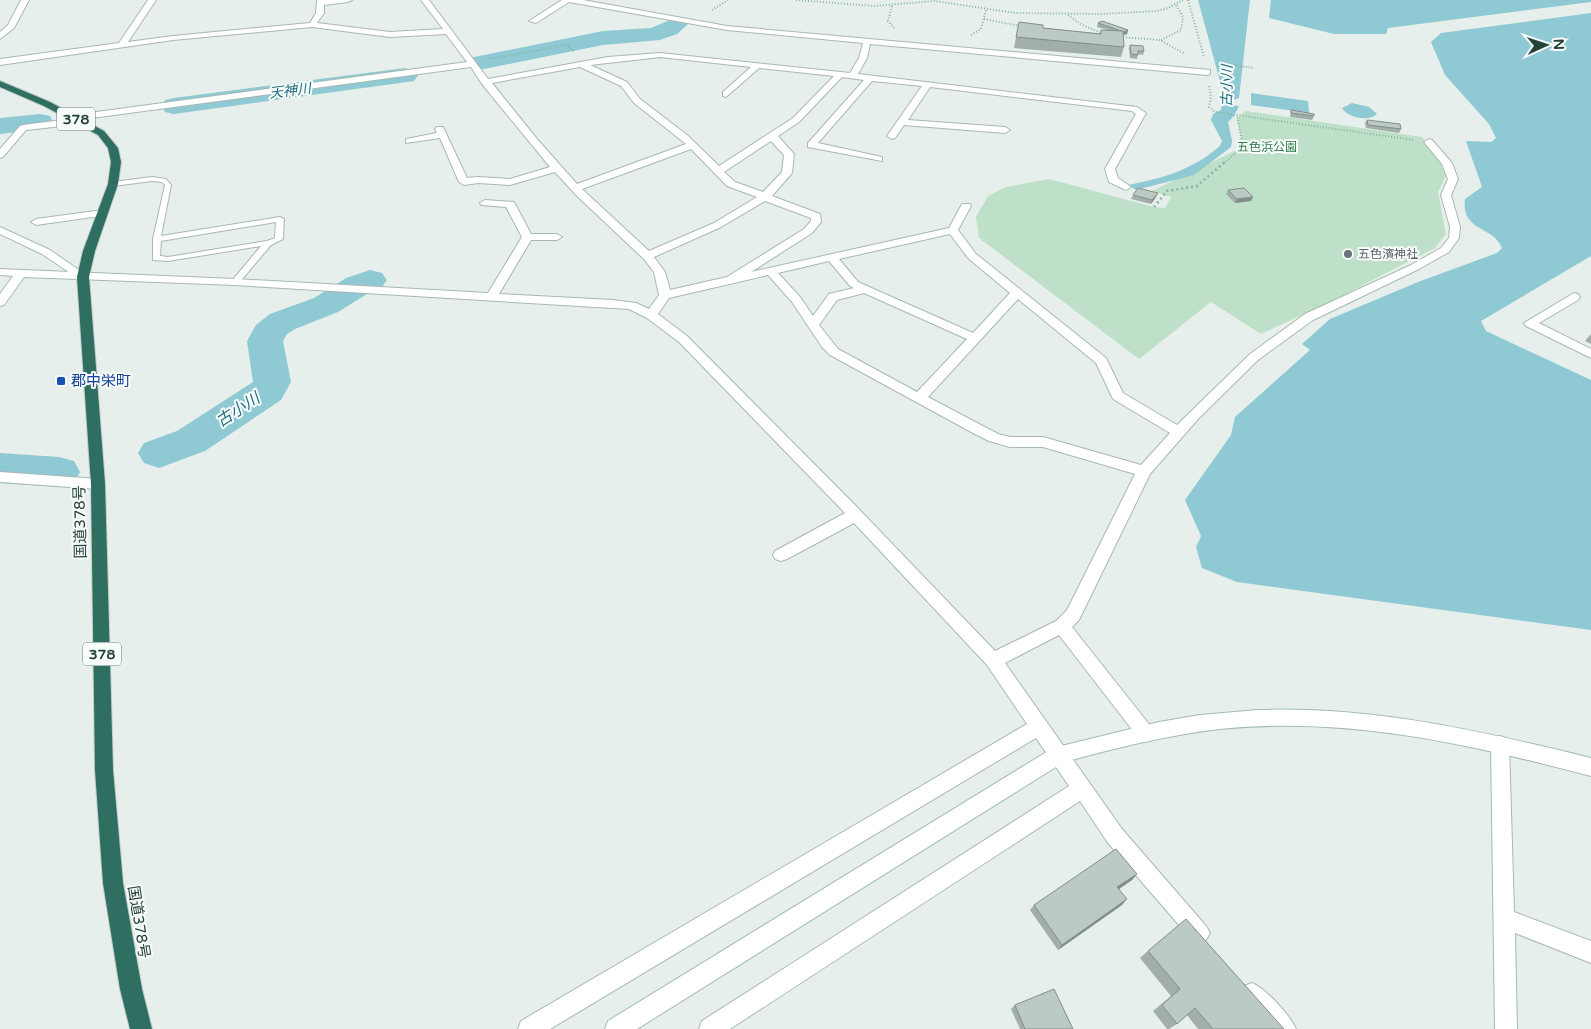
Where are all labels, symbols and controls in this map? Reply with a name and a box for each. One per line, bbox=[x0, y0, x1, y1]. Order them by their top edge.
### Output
north arrow bbox=[1521, 20, 1571, 70]
text: N bbox=[1550, 38, 1567, 50]
water label: 古小川 bbox=[1218, 63, 1236, 107]
water label: 天神川 bbox=[268, 80, 314, 102]
road number: 378 bbox=[57, 108, 95, 130]
park label: 五色浜公園 bbox=[1237, 140, 1297, 154]
place label: 五色濱神社 bbox=[1358, 247, 1418, 261]
marker: 五色濱神社 bbox=[1342, 248, 1354, 260]
place label: 郡中栄町 bbox=[71, 372, 131, 390]
marker: 郡中栄町 bbox=[55, 375, 67, 387]
water label: 古小川 bbox=[212, 387, 265, 431]
street label: 国道378号 bbox=[70, 485, 90, 559]
road number: 378 bbox=[83, 642, 121, 666]
street label: 国道378号 bbox=[124, 884, 154, 960]

